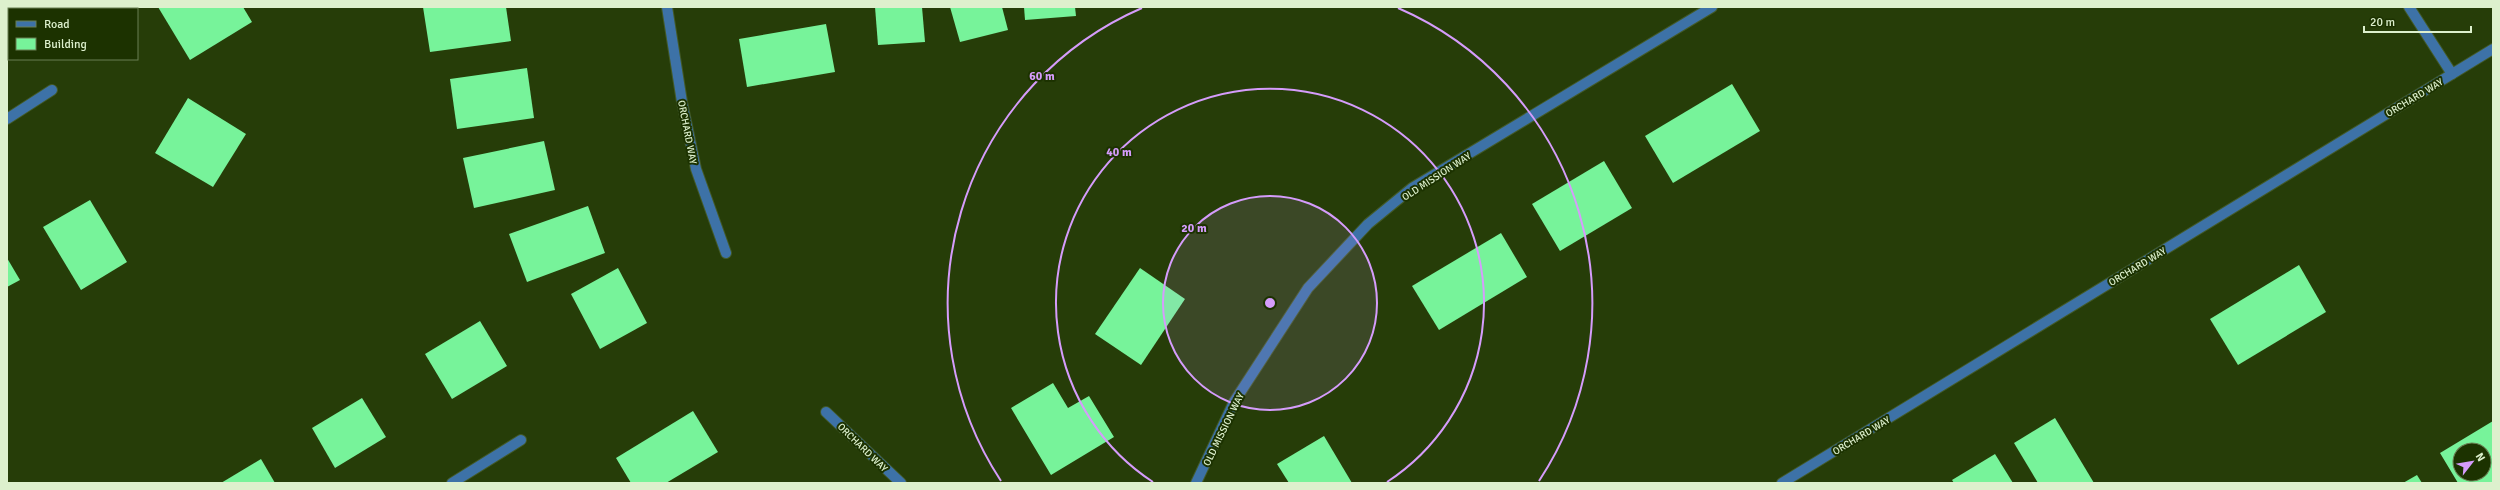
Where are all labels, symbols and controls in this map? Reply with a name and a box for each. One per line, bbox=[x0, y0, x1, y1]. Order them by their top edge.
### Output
legend bbox=[8, 8, 138, 60]
scale bar bbox=[2364, 8, 2471, 34]
text: 20 m bbox=[2370, 15, 2395, 30]
text: Road bbox=[44, 17, 70, 32]
text: Building bbox=[44, 37, 87, 52]
text: 60 m bbox=[1029, 69, 1055, 84]
street label: ORCHARD WAY bbox=[2384, 76, 2445, 120]
street label: ORCHARD WAY bbox=[675, 99, 699, 165]
text: 40 m bbox=[1106, 145, 1132, 160]
street label: OLD MISSION WAY bbox=[1400, 150, 1473, 204]
text: 20 m bbox=[1181, 221, 1207, 236]
street label: ORCHARD WAY bbox=[2107, 245, 2168, 289]
centre of rings bbox=[1263, 296, 1277, 310]
street label: OLD MISSION WAY bbox=[1201, 391, 1247, 468]
street label: ORCHARD WAY bbox=[1831, 414, 1892, 458]
street label: ORCHARD WAY bbox=[835, 421, 890, 475]
north arrow bbox=[2452, 442, 2492, 482]
text: N bbox=[2473, 450, 2488, 464]

